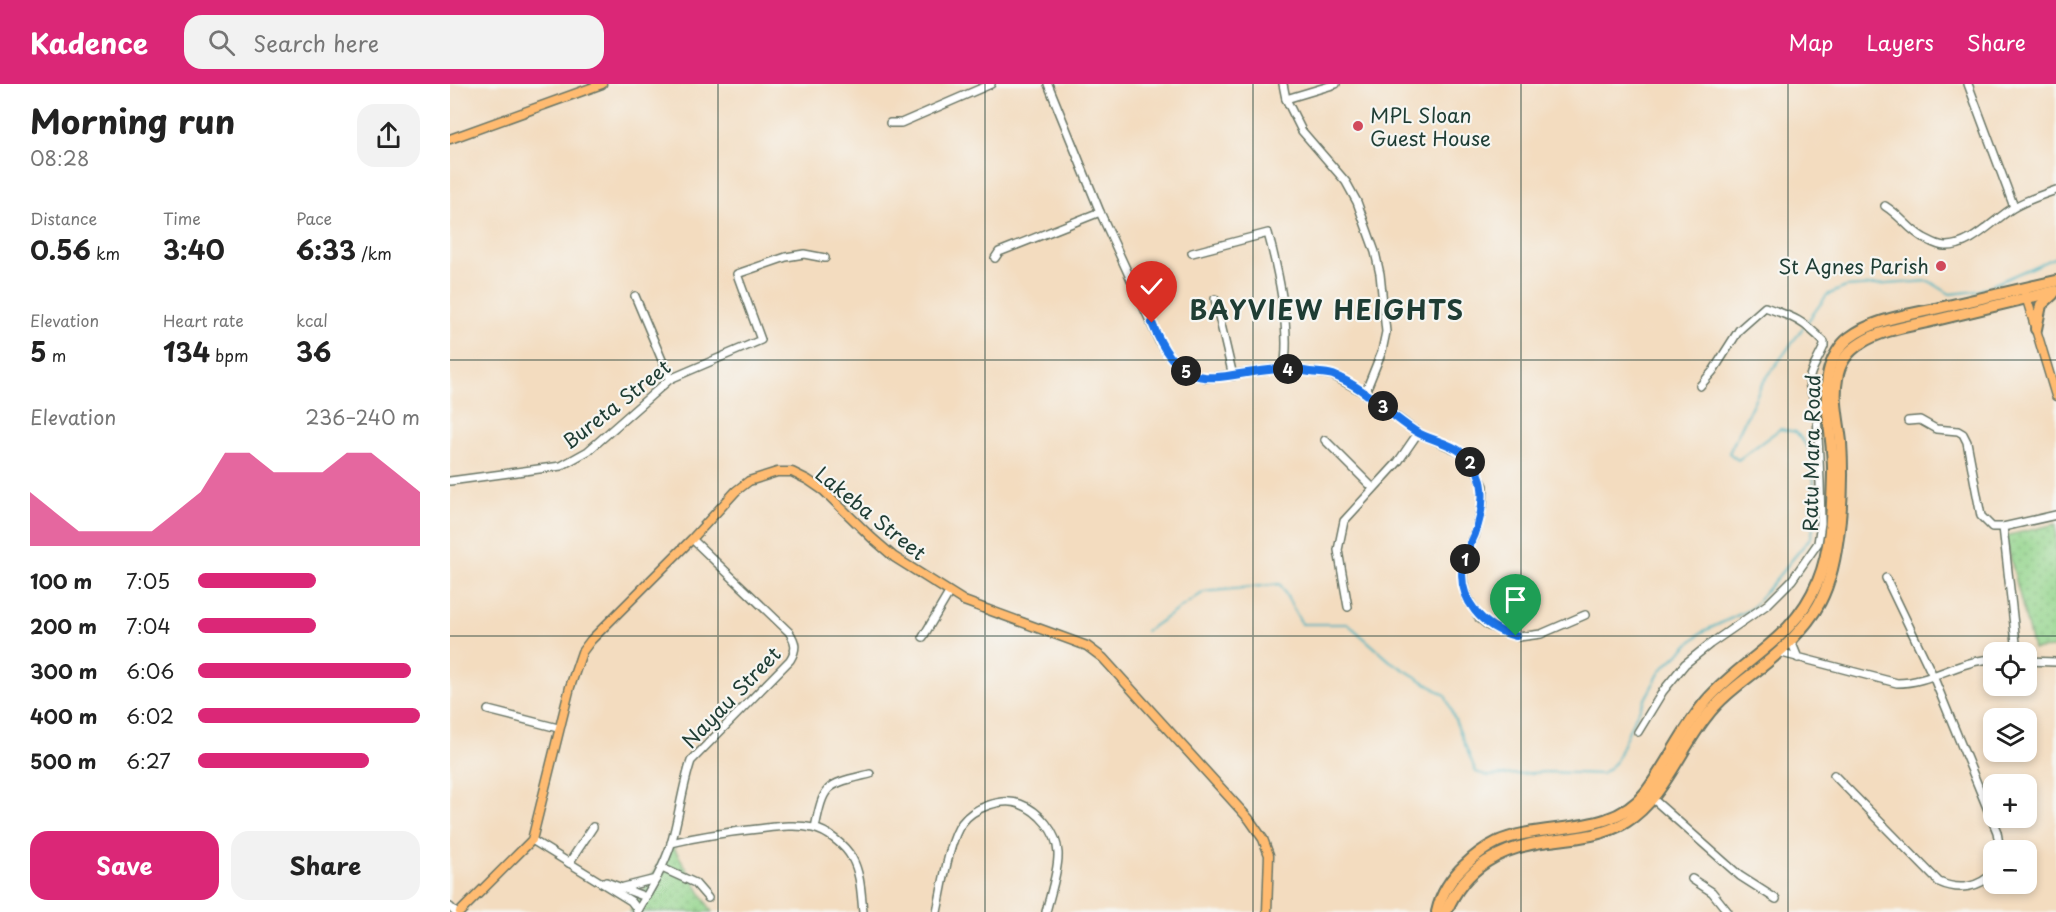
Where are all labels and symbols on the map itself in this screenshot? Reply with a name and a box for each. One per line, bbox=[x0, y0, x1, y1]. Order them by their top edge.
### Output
place label: MPL Sloan Guest House bbox=[1370, 100, 1491, 153]
marker: MPL Sloan Guest House bbox=[1351, 119, 1365, 133]
place label: St Agnes Parish bbox=[1778, 251, 1929, 281]
marker: St Agnes Parish bbox=[1934, 259, 1948, 273]
pin bbox=[1126, 261, 1177, 323]
district label: BAYVIEW HEIGHTS bbox=[1189, 290, 1465, 329]
street label: Bureta Street bbox=[555, 352, 677, 456]
pin: 4 bbox=[1273, 354, 1303, 384]
pin: 5 bbox=[1171, 356, 1201, 386]
street label: Ratu Mara Road bbox=[1795, 374, 1827, 532]
pin: 3 bbox=[1368, 391, 1398, 421]
pin: 2 bbox=[1455, 447, 1485, 477]
street label: Lakeba Street bbox=[809, 459, 933, 567]
pin: 1 bbox=[1450, 544, 1480, 574]
pin bbox=[1490, 574, 1541, 636]
street label: Nayau Street bbox=[675, 639, 787, 755]

